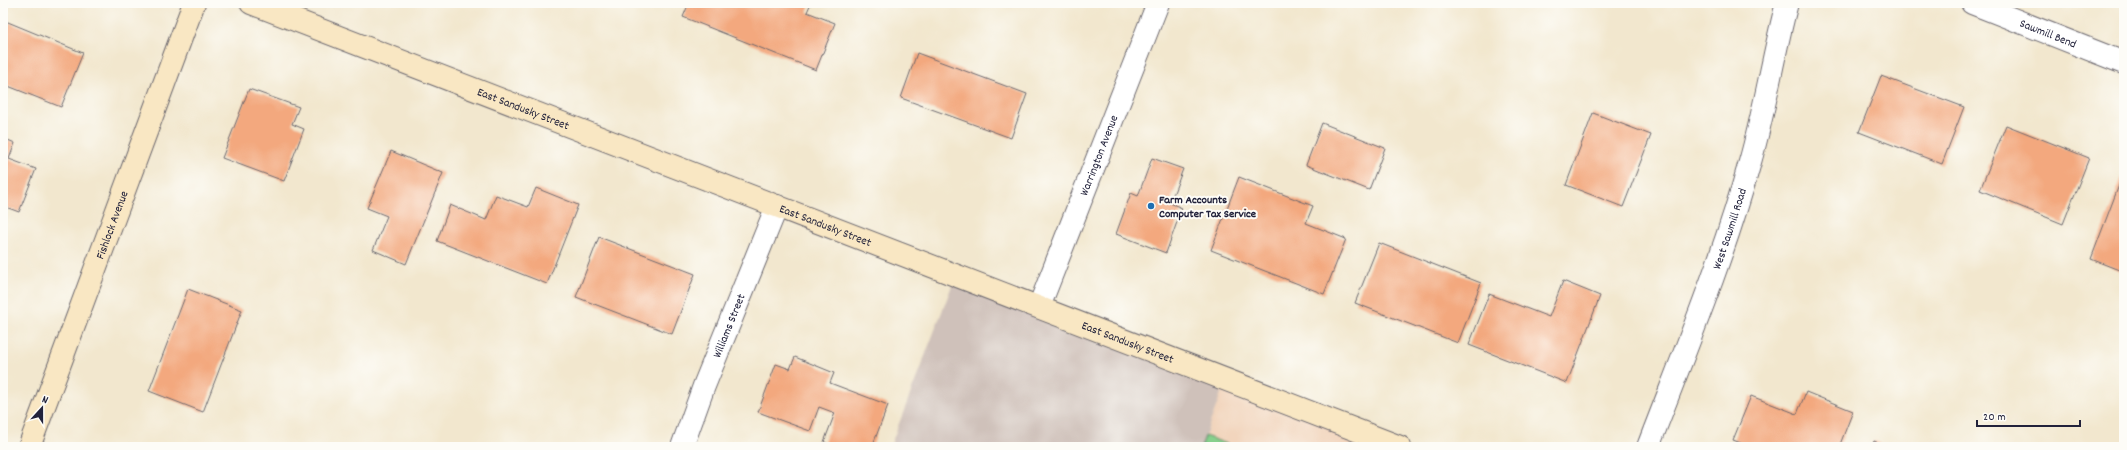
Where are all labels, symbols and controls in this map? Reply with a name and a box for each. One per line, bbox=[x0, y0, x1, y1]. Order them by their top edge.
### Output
street label: Sawmill Bend bbox=[2017, 16, 2079, 53]
street label: East Sandusky Street bbox=[474, 84, 572, 135]
street label: Warrington Avenue bbox=[1076, 113, 1123, 199]
street label: West Sawmill Road bbox=[1709, 186, 1752, 272]
street label: Fishlock Avenue bbox=[93, 189, 133, 262]
place label: Farm Accounts Computer Tax Service bbox=[1159, 192, 1257, 223]
street label: East Sandusky Street bbox=[777, 201, 874, 252]
marker: Farm Accounts Computer Tax Service bbox=[1146, 201, 1156, 211]
street label: Williams Street bbox=[709, 291, 751, 361]
street label: East Sandusky Street bbox=[1079, 318, 1176, 369]
north arrow bbox=[22, 388, 62, 428]
text: N bbox=[39, 392, 51, 409]
scale bar bbox=[1977, 402, 2080, 428]
text: 20 m bbox=[1983, 409, 2006, 426]

